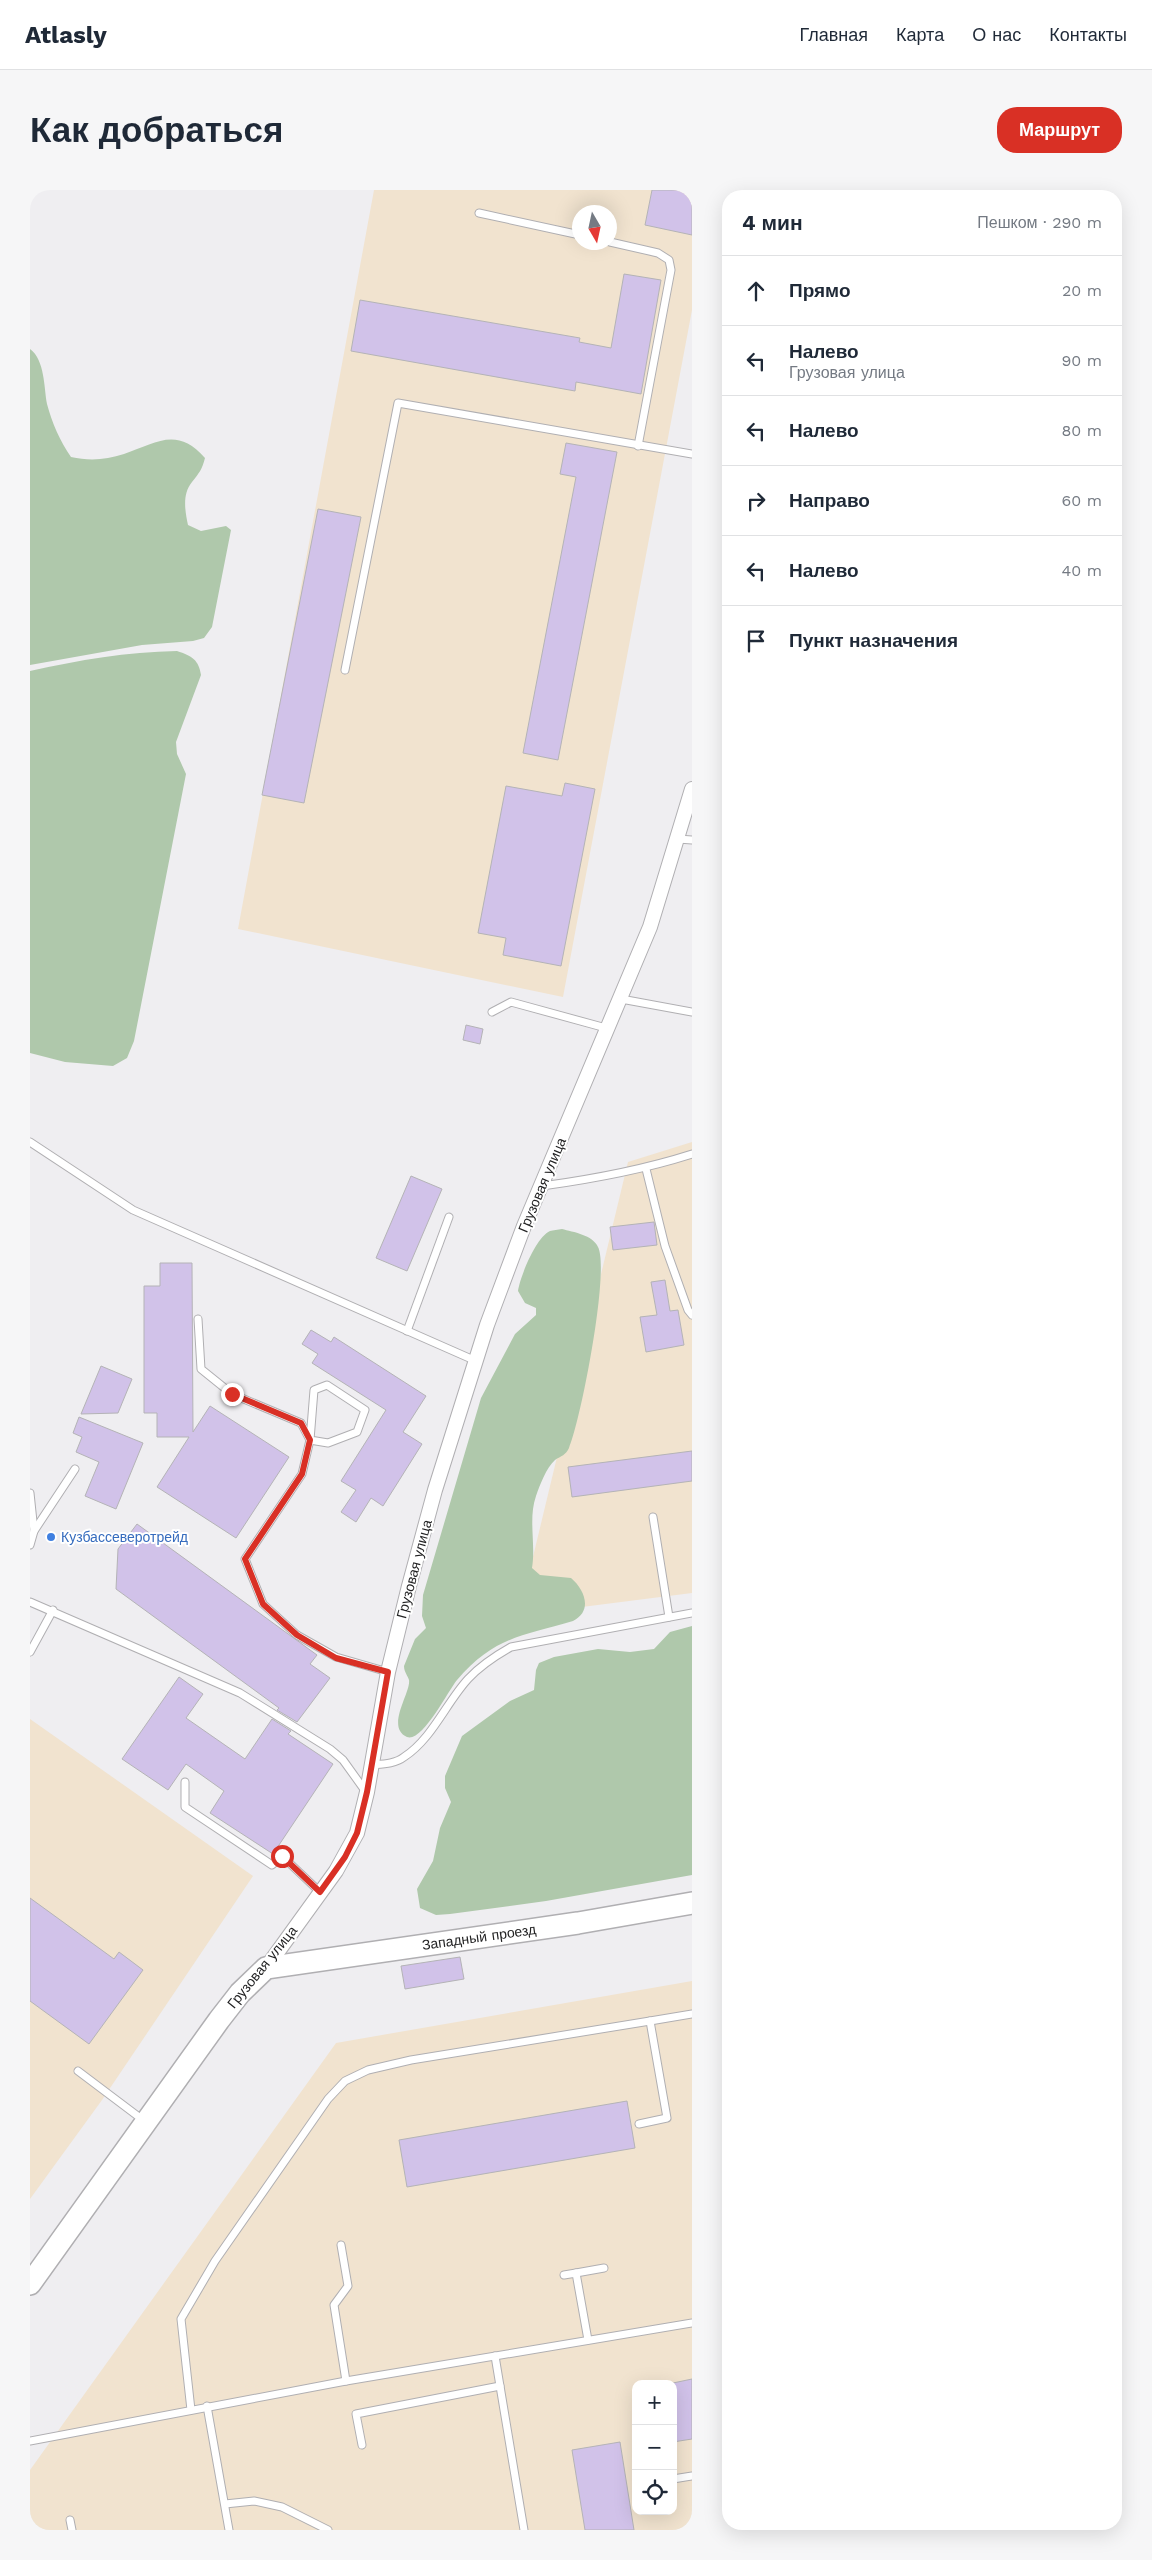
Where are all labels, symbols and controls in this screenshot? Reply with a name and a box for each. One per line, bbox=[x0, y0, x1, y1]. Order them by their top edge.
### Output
text: Atlasly bbox=[25, 21, 107, 49]
text: Главная bbox=[799, 24, 868, 45]
text: Карта bbox=[896, 24, 944, 45]
text: О нас bbox=[972, 24, 1021, 45]
text: Контакты bbox=[1049, 24, 1127, 45]
button: Маршрут bbox=[997, 107, 1122, 153]
text: Как добраться bbox=[30, 109, 283, 151]
north arrow bbox=[572, 205, 617, 250]
text: 4 мин bbox=[742, 210, 803, 235]
text: Пешком · 290 m bbox=[977, 213, 1102, 232]
icon: ahead bbox=[742, 277, 770, 305]
text: Прямо bbox=[789, 279, 851, 302]
text: 20 m bbox=[1062, 281, 1102, 300]
text: Налево bbox=[789, 340, 859, 363]
icon: left bbox=[742, 347, 770, 375]
text: 90 m bbox=[1061, 351, 1102, 370]
text: Грузовая улица bbox=[789, 363, 905, 382]
icon: left bbox=[742, 417, 770, 445]
text: Налево bbox=[789, 419, 859, 442]
text: 80 m bbox=[1061, 421, 1102, 440]
icon: right bbox=[742, 487, 770, 515]
text: Направо bbox=[789, 489, 870, 512]
text: 60 m bbox=[1062, 491, 1102, 510]
icon: left bbox=[742, 557, 770, 585]
text: Налево bbox=[789, 559, 859, 582]
text: 40 m bbox=[1062, 561, 1102, 580]
icon: arrive bbox=[742, 627, 770, 655]
text: Пункт назначения bbox=[789, 629, 958, 652]
street label: Грузовая улица bbox=[515, 1135, 569, 1235]
route end bbox=[221, 1383, 244, 1406]
street label: Грузовая улица bbox=[393, 1518, 435, 1620]
place label: Кузбассеверотрейд bbox=[61, 1529, 188, 1545]
marker: Кузбассеверотрейд bbox=[45, 1531, 57, 1543]
route start bbox=[271, 1845, 294, 1868]
street label: Западный проезд bbox=[421, 1921, 537, 1953]
street label: Грузовая улица bbox=[224, 1922, 300, 2011]
map controls bbox=[632, 2380, 677, 2515]
button: + bbox=[632, 2380, 677, 2425]
button: − bbox=[632, 2425, 677, 2470]
button: locate bbox=[632, 2470, 677, 2515]

